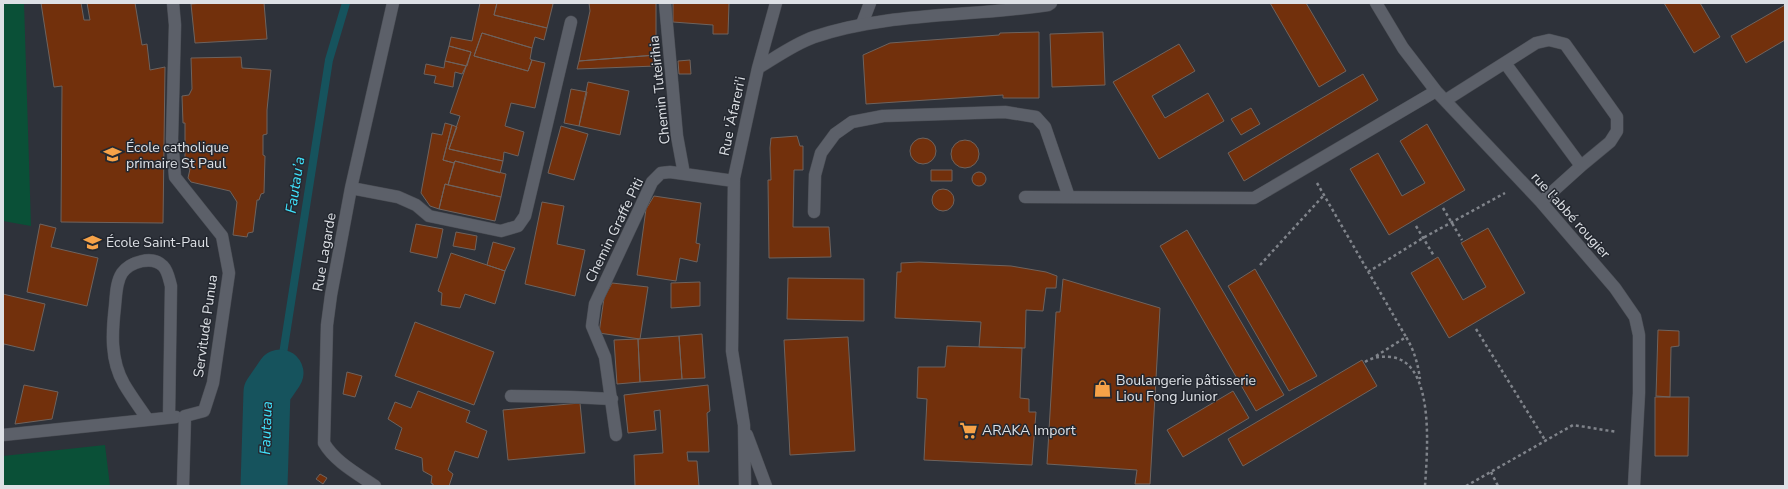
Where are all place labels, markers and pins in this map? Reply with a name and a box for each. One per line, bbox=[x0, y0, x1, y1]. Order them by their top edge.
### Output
place label: École catholique primaire St Paul bbox=[126, 138, 229, 173]
school or university icon: École catholique primaire St Paul bbox=[103, 145, 123, 165]
school or university icon: École Saint-Paul bbox=[83, 232, 103, 252]
place label: École Saint-Paul bbox=[106, 233, 210, 252]
place label: Boulangerie pâtisserie Liou Fong Junior bbox=[1116, 371, 1256, 406]
shop icon: Boulangerie pâtisserie Liou Fong Junior bbox=[1093, 378, 1113, 398]
supermarket icon: ARAKA Import bbox=[959, 420, 979, 440]
place label: ARAKA Import bbox=[982, 421, 1076, 440]

